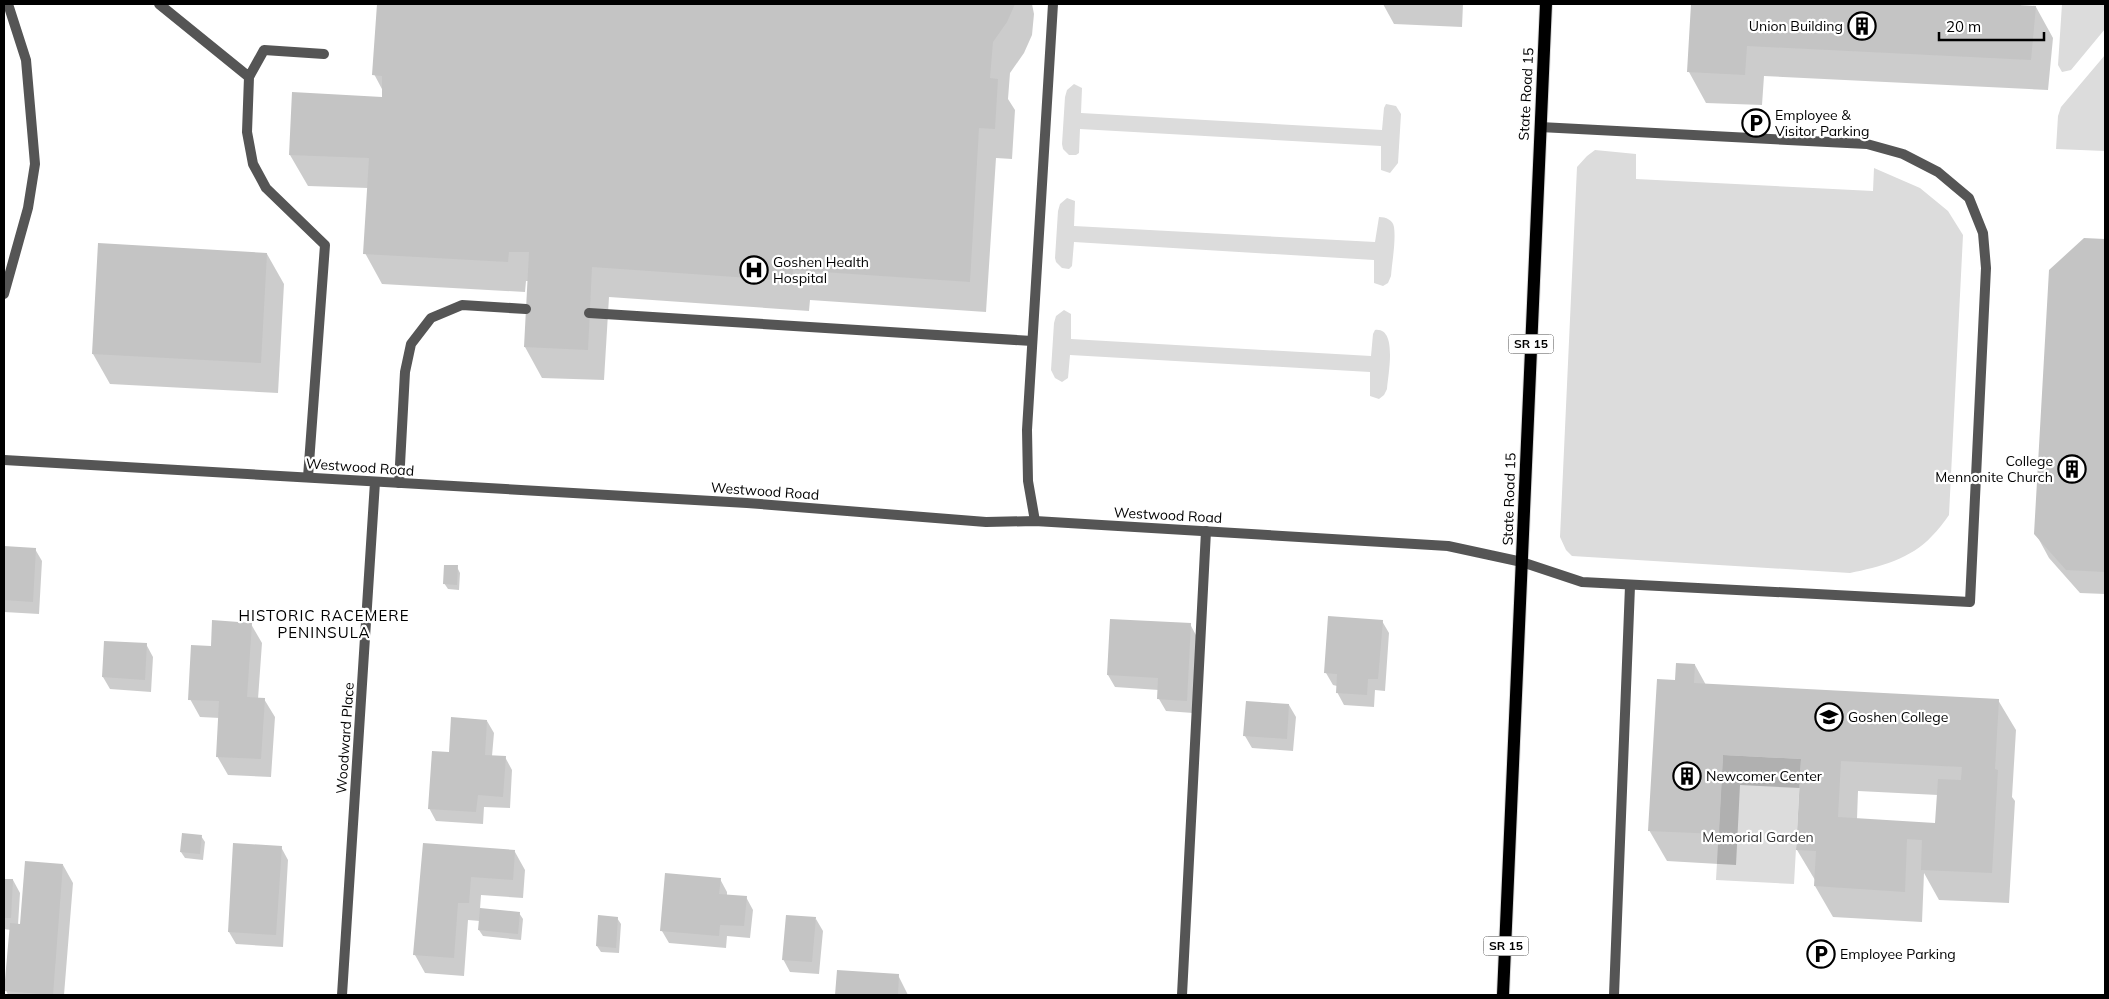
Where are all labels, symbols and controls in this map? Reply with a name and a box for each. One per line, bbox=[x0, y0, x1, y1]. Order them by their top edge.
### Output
scale bar bbox=[1939, 10, 2044, 42]
building icon: Union Building bbox=[1847, 11, 1877, 41]
place label: Union Building bbox=[1749, 17, 1843, 35]
text: 20 m bbox=[1946, 17, 1981, 36]
street label: State Road 15 bbox=[1515, 47, 1537, 141]
place label: Employee & Visitor Parking bbox=[1775, 106, 1869, 140]
parking icon: Employee & Visitor Parking bbox=[1741, 108, 1771, 138]
place label: Goshen Health Hospital bbox=[773, 253, 869, 287]
hospital icon: Goshen Health Hospital bbox=[739, 255, 769, 285]
road number: SR 15 bbox=[1508, 334, 1554, 354]
street label: State Road 15 bbox=[1498, 452, 1520, 546]
place label: College Mennonite Church bbox=[1935, 452, 2053, 486]
street label: Westwood Road bbox=[305, 454, 415, 480]
building icon: College Mennonite Church bbox=[2057, 454, 2087, 484]
street label: Westwood Road bbox=[710, 478, 820, 504]
street label: Westwood Road bbox=[1113, 503, 1223, 527]
district label: HISTORIC RACEMERE PENINSULA bbox=[239, 606, 409, 642]
street label: Woodward Place bbox=[332, 682, 358, 794]
school or university icon: Goshen College bbox=[1814, 702, 1844, 732]
place label: Goshen College bbox=[1848, 708, 1948, 726]
building icon: Newcomer Center bbox=[1672, 761, 1702, 791]
place label: Newcomer Center bbox=[1706, 767, 1823, 785]
park label: Memorial Garden bbox=[1702, 828, 1814, 846]
road number: SR 15 bbox=[1484, 936, 1528, 956]
parking icon: Employee Parking bbox=[1806, 939, 1836, 969]
place label: Employee Parking bbox=[1840, 945, 1956, 963]

